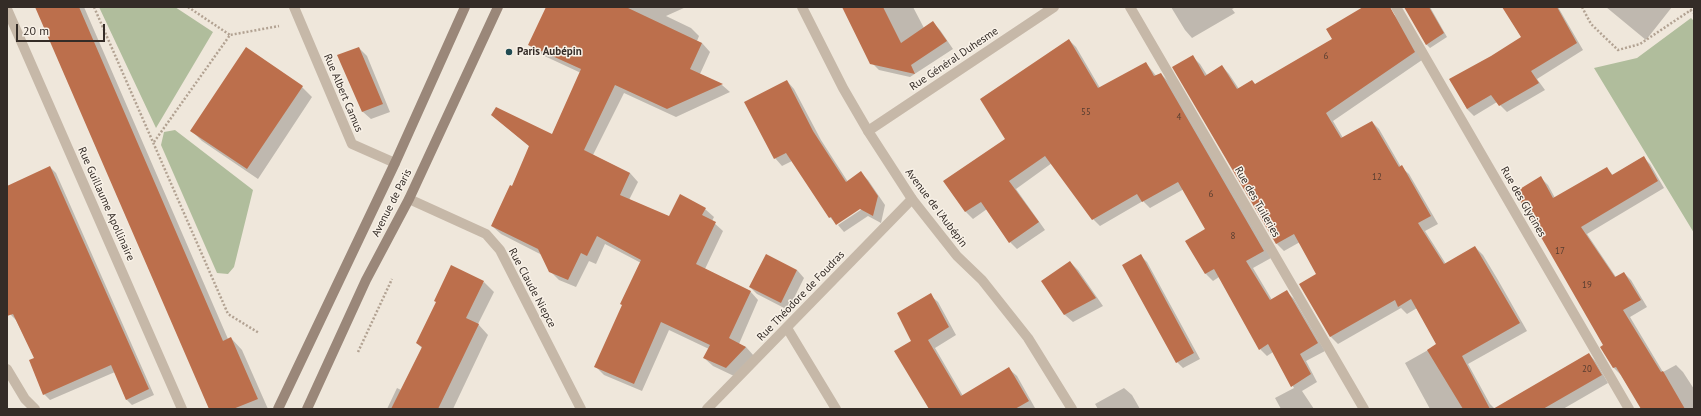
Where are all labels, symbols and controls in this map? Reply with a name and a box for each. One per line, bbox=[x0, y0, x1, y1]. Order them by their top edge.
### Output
scale bar bbox=[18, 16, 107, 42]
text: 20 m bbox=[23, 23, 49, 38]
street label: Rue Général Duhesme bbox=[907, 24, 1001, 94]
place label: Paris Aubépin bbox=[517, 45, 582, 59]
marker: Paris Aubépin bbox=[504, 47, 514, 57]
house number: 6 bbox=[1324, 51, 1328, 61]
street label: Rue Albert Camus bbox=[321, 52, 365, 134]
house number: 55 bbox=[1081, 107, 1091, 117]
house number: 4 bbox=[1177, 112, 1181, 122]
street label: Rue Guillaume Apollinaire bbox=[75, 145, 137, 263]
street label: Rue des Tuileries bbox=[1231, 164, 1283, 240]
street label: Rue des Glycines bbox=[1498, 164, 1548, 240]
street label: Avenue de l'Aubépin bbox=[902, 166, 970, 250]
street label: Avenue de Paris bbox=[369, 167, 415, 239]
house number: 12 bbox=[1372, 172, 1382, 182]
house number: 6 bbox=[1209, 189, 1213, 199]
house number: 8 bbox=[1231, 231, 1235, 241]
street label: Rue Claude Niepce bbox=[505, 246, 559, 330]
house number: 17 bbox=[1555, 246, 1565, 256]
street label: Rue Théodore de Foudras bbox=[755, 248, 847, 344]
house number: 19 bbox=[1582, 280, 1592, 290]
house number: 20 bbox=[1582, 364, 1592, 374]

